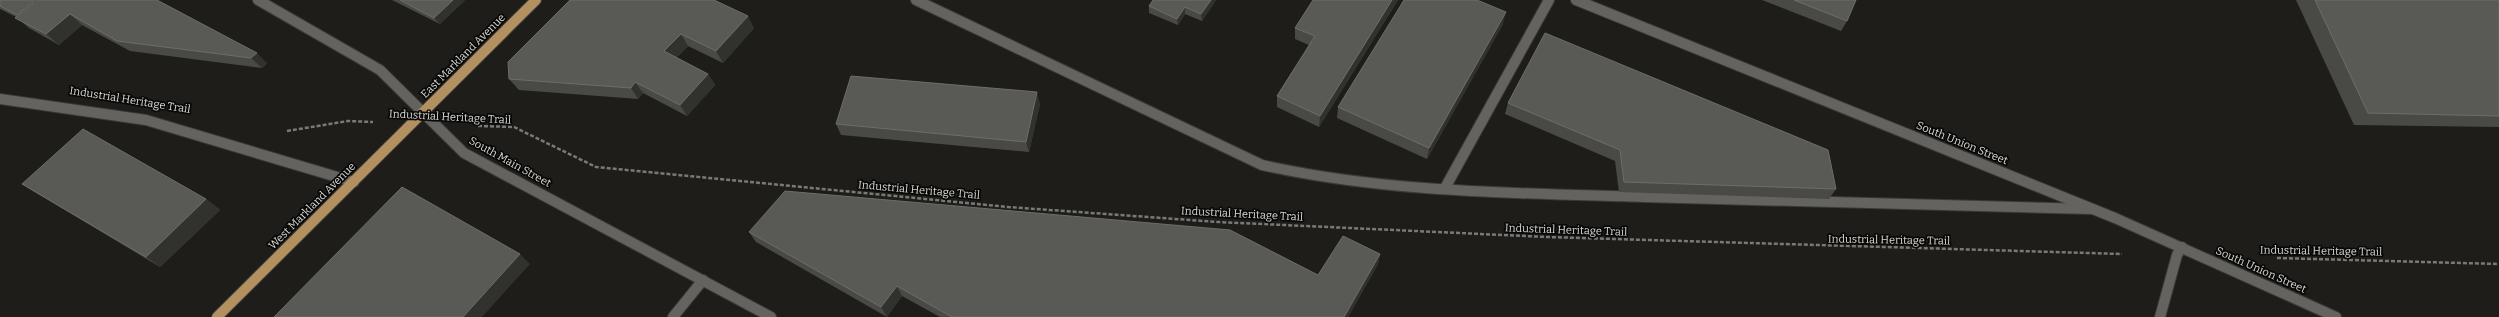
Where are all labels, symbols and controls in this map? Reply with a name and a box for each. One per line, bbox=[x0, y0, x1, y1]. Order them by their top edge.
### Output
street label: East Markland Avenue bbox=[418, 11, 508, 101]
street label: Industrial Heritage Trail bbox=[68, 84, 192, 116]
street label: Industrial Heritage Trail bbox=[388, 107, 512, 127]
street label: South Union Street bbox=[1914, 119, 2010, 167]
street label: South Main Street bbox=[467, 134, 553, 190]
street label: West Markland Avenue bbox=[266, 160, 358, 252]
street label: Industrial Heritage Trail bbox=[857, 178, 981, 202]
street label: Industrial Heritage Trail bbox=[1180, 204, 1304, 224]
street label: Industrial Heritage Trail bbox=[1505, 221, 1627, 239]
street label: Industrial Heritage Trail bbox=[1828, 232, 1950, 248]
street label: Industrial Heritage Trail bbox=[2260, 243, 2382, 259]
street label: South Union Street bbox=[2214, 244, 2308, 296]

